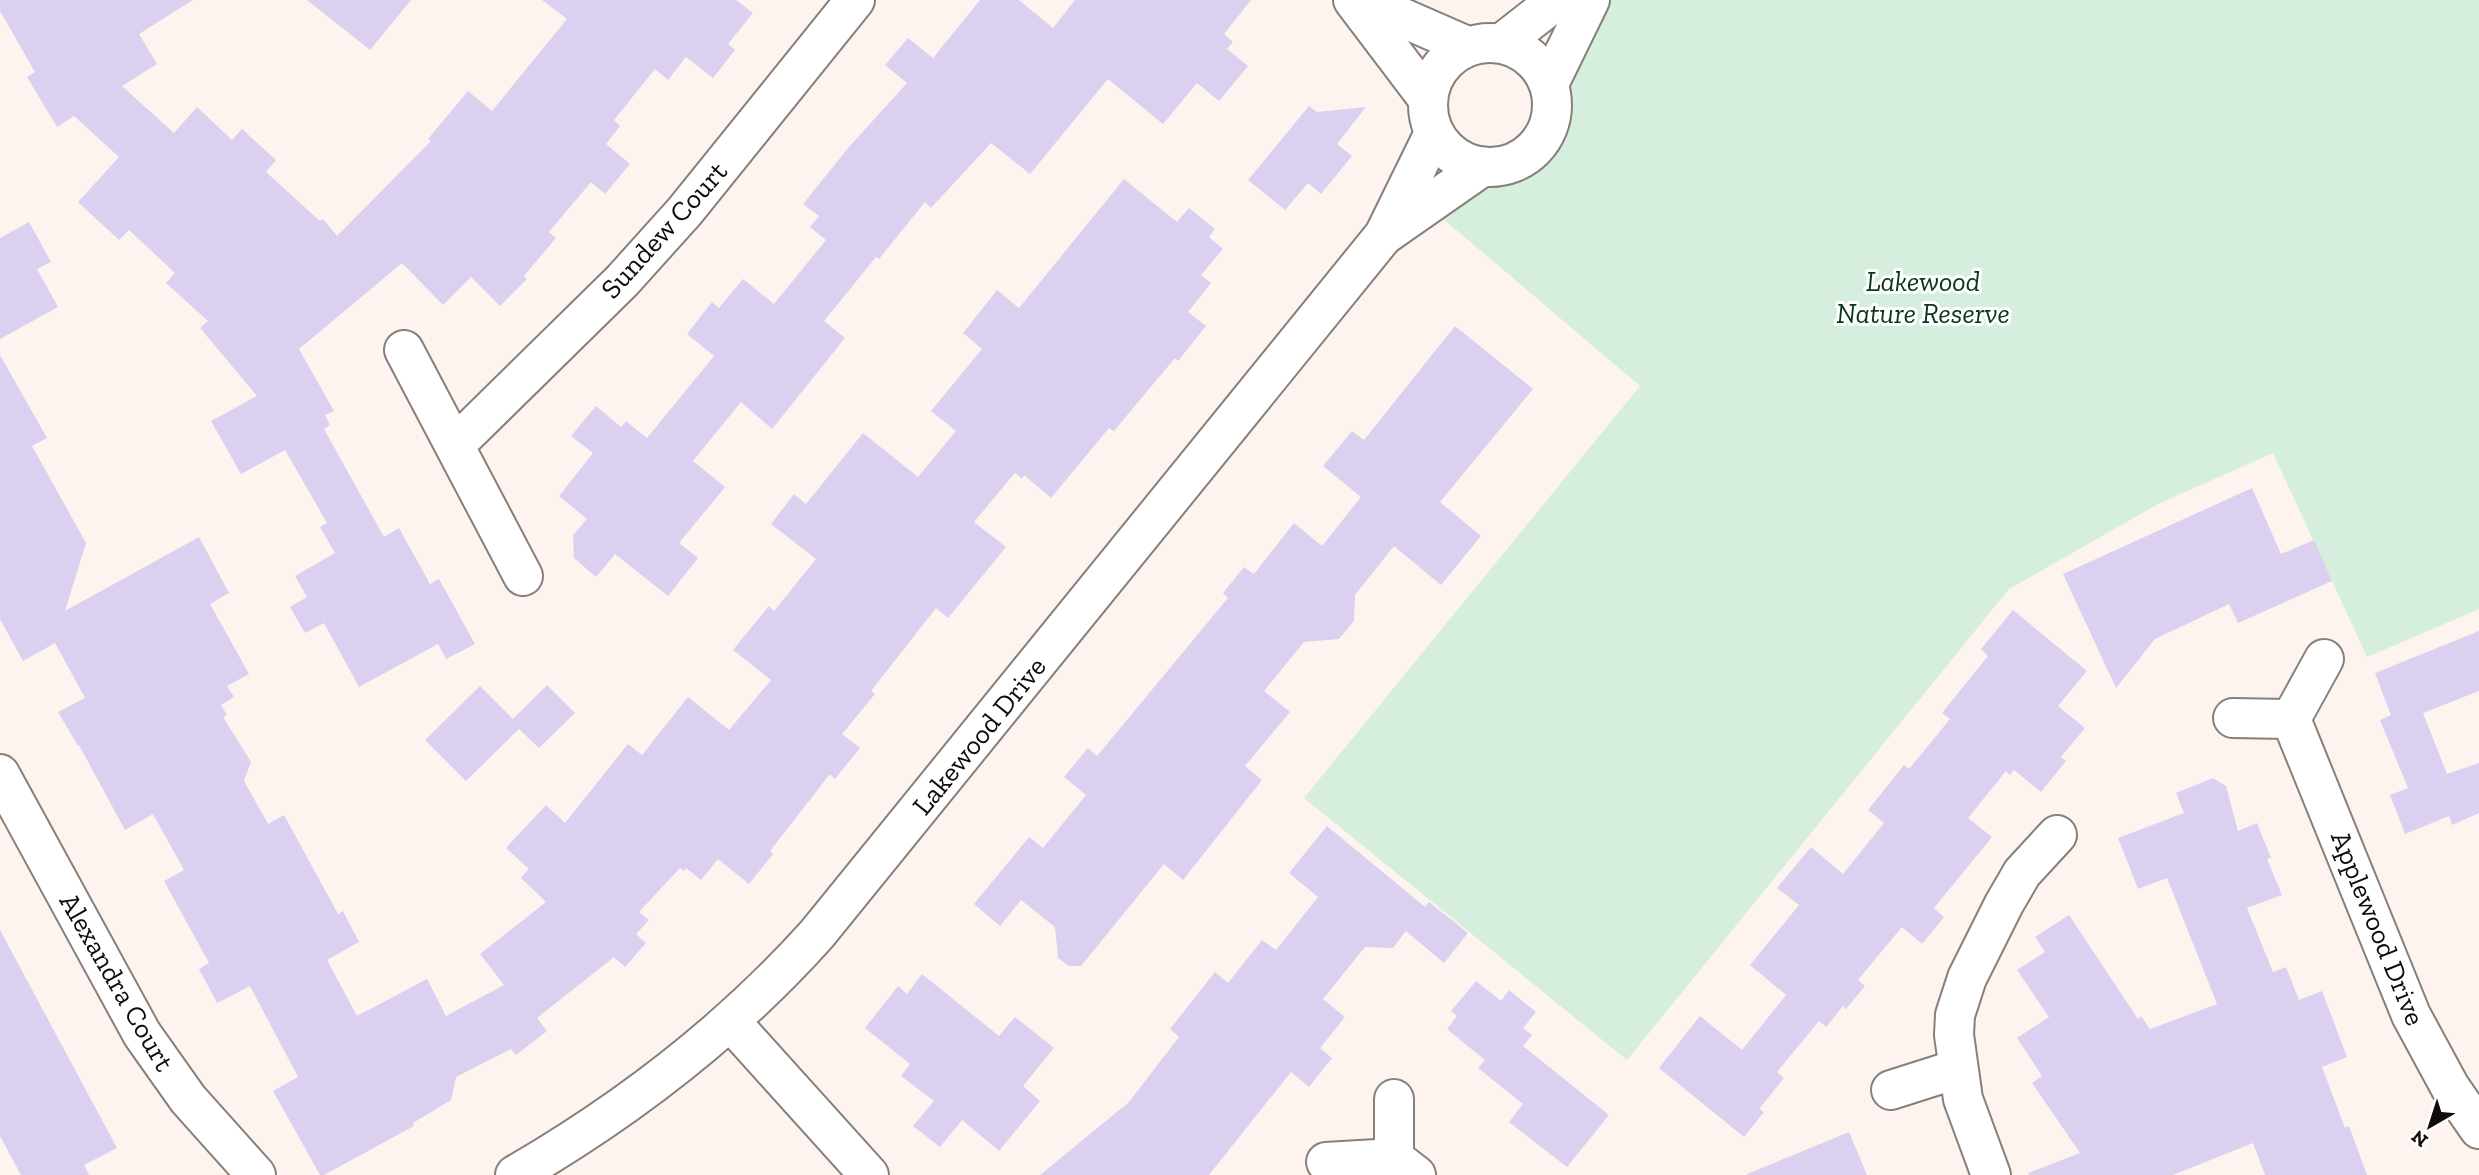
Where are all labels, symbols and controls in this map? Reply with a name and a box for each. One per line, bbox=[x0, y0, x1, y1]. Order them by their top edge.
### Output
street label: Sundew Court bbox=[594, 154, 734, 305]
park label: Lakewood Nature Reserve bbox=[1836, 265, 2010, 330]
street label: Lakewood Drive bbox=[905, 651, 1053, 821]
street label: Applewood Drive bbox=[2324, 826, 2432, 1030]
street label: Alexandra Court bbox=[53, 887, 182, 1077]
north arrow bbox=[2395, 1091, 2465, 1161]
text: N bbox=[2407, 1125, 2432, 1152]

